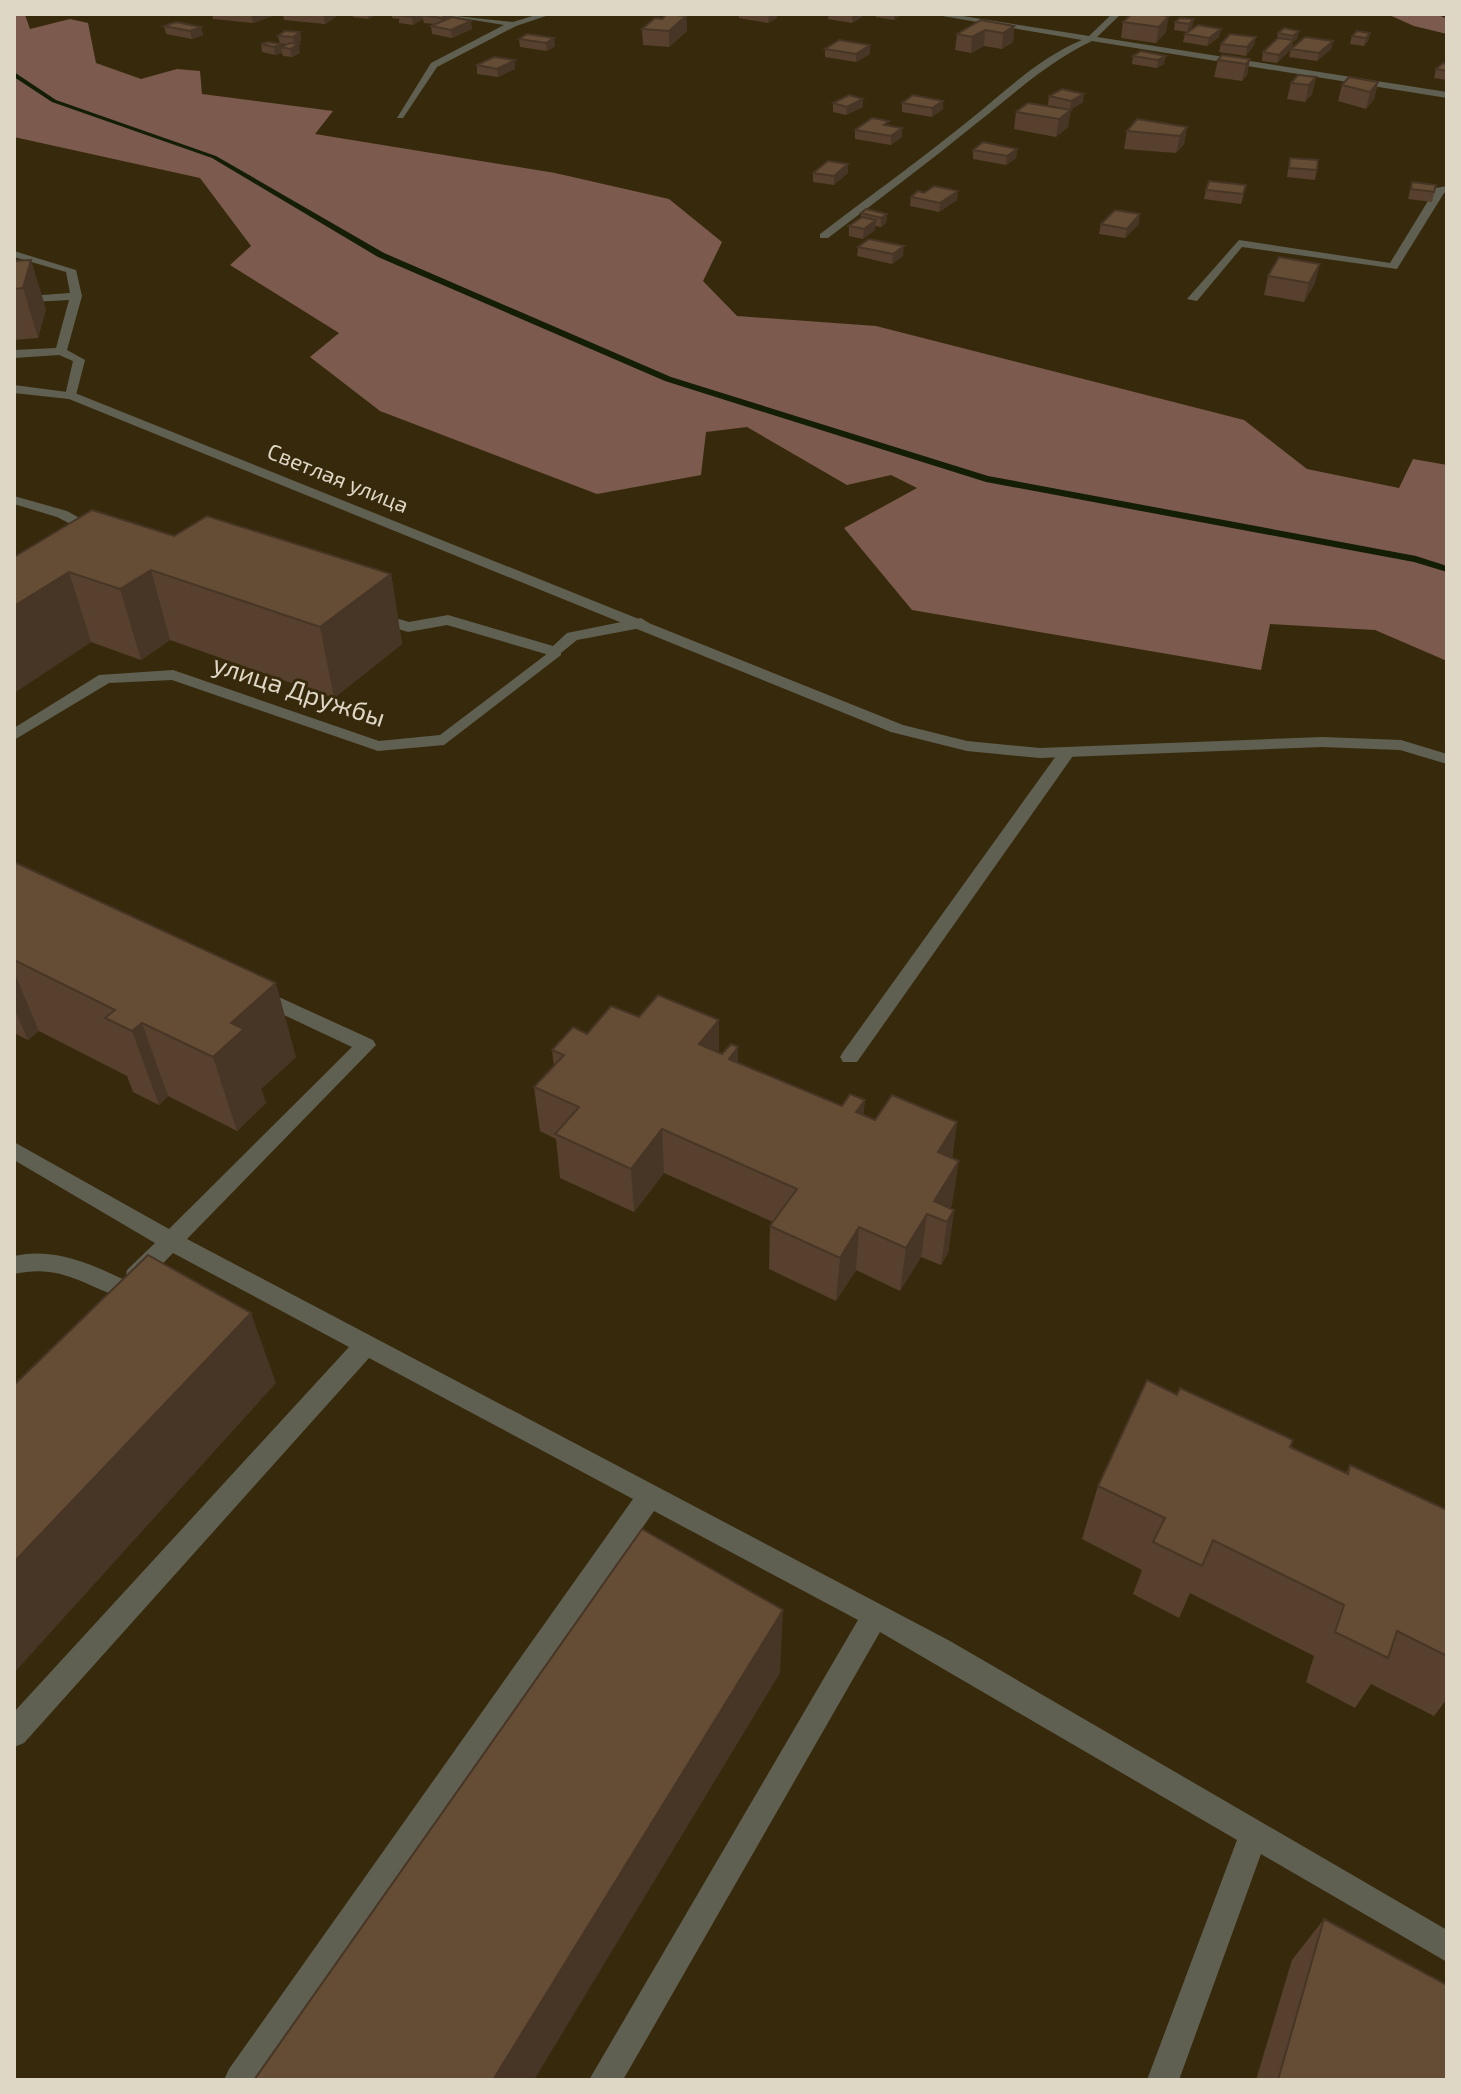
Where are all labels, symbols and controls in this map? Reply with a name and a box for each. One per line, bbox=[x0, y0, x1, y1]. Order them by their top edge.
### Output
street label: Светлая улица bbox=[264, 437, 413, 518]
street label: улица Дружбы bbox=[209, 647, 390, 733]

